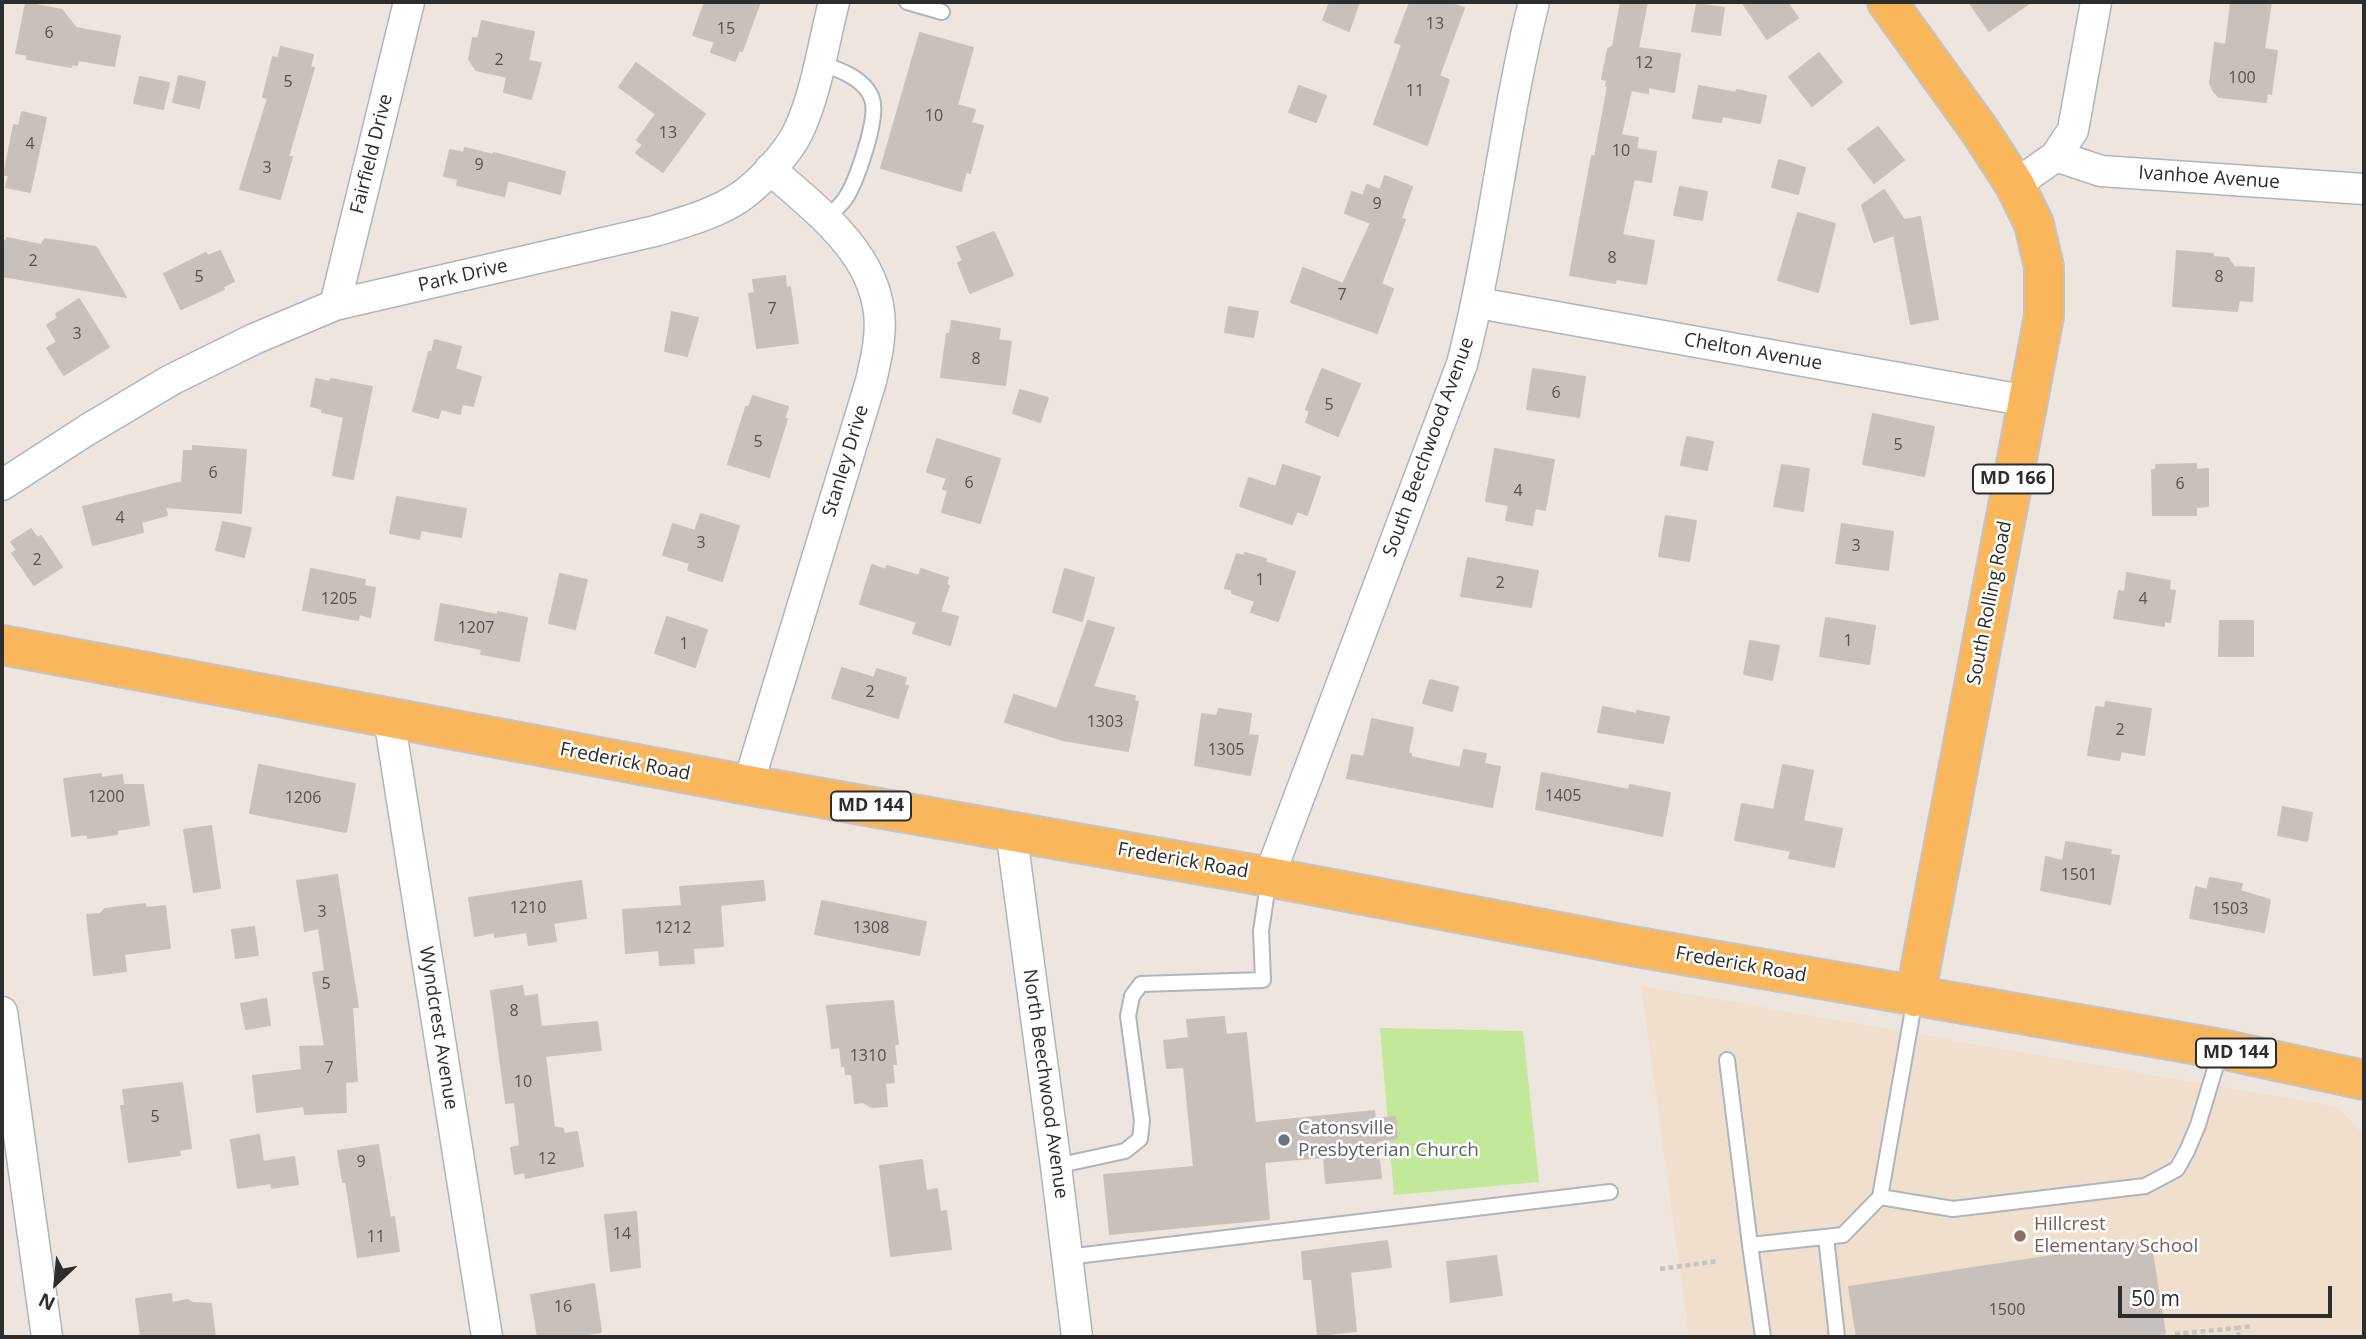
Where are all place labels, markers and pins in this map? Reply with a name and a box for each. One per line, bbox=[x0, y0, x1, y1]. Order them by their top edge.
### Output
place label: Catonsville Presbyterian Church bbox=[1298, 1118, 1479, 1162]
marker: Catonsville Presbyterian Church bbox=[1276, 1132, 1292, 1148]
place label: Hillcrest Elementary School bbox=[2034, 1214, 2198, 1258]
marker: Hillcrest Elementary School bbox=[2012, 1228, 2028, 1244]

